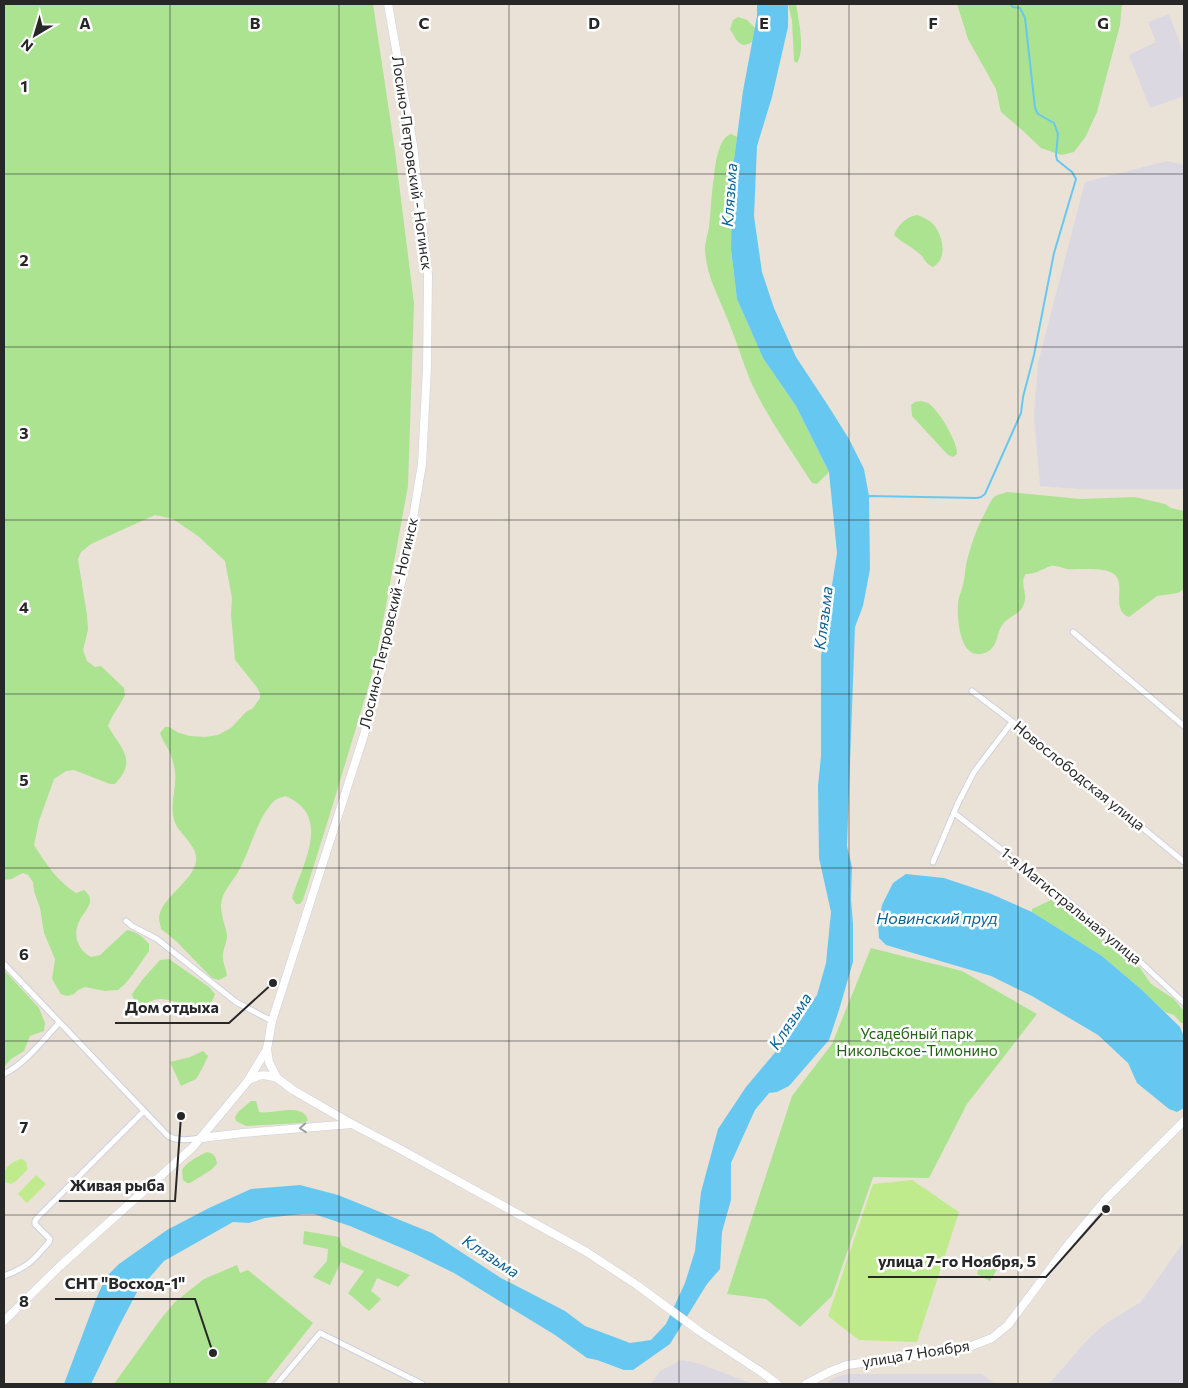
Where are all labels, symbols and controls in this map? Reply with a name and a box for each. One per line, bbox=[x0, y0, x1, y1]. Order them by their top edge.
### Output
north arrow bbox=[10, 10, 60, 60]
text: A bbox=[79, 13, 91, 32]
text: B bbox=[250, 13, 261, 32]
text: C bbox=[419, 13, 430, 32]
text: D bbox=[588, 13, 600, 32]
text: E bbox=[759, 13, 769, 32]
text: F bbox=[928, 13, 938, 32]
text: G bbox=[1097, 13, 1109, 32]
text: N bbox=[17, 36, 36, 56]
street label: Лосино-Петровский - Ногинск bbox=[389, 55, 437, 271]
text: 1 bbox=[20, 76, 28, 95]
water label: Клязьма bbox=[717, 162, 740, 228]
text: 2 bbox=[19, 250, 29, 269]
text: 3 bbox=[19, 423, 29, 442]
street label: Лосино-Петровский - Ногинск bbox=[355, 515, 421, 730]
water label: Клязьма bbox=[809, 585, 836, 651]
text: 4 bbox=[19, 597, 29, 616]
street label: Новослободская улица bbox=[1010, 717, 1149, 834]
text: 5 bbox=[19, 770, 29, 789]
street label: 1-я Магистральная улица bbox=[998, 843, 1146, 968]
water label: Новинский пруд bbox=[876, 908, 998, 927]
text: 6 bbox=[19, 944, 29, 963]
water label: Клязьма bbox=[764, 989, 815, 1053]
callout: Дом отдыха bbox=[115, 992, 229, 1023]
text: Дом отдыха bbox=[125, 997, 219, 1016]
park label: Усадебный парк Никольское-Тимонино bbox=[836, 1024, 998, 1059]
text: 7 bbox=[20, 1117, 29, 1136]
one-way arrow bbox=[299, 1122, 307, 1133]
callout: Живая рыба bbox=[59, 1170, 175, 1201]
text: Живая рыба bbox=[69, 1175, 165, 1194]
water label: Клязьма bbox=[459, 1230, 523, 1281]
callout: улица 7-го Ноября, 5 bbox=[868, 1246, 1046, 1277]
text: улица 7-го Ноября, 5 bbox=[878, 1251, 1036, 1270]
callout: СНТ "Восход-1" bbox=[55, 1268, 195, 1299]
text: СНТ "Восход-1" bbox=[65, 1273, 185, 1292]
text: 8 bbox=[19, 1291, 29, 1310]
street label: улица 7 Ноября bbox=[861, 1336, 971, 1370]

